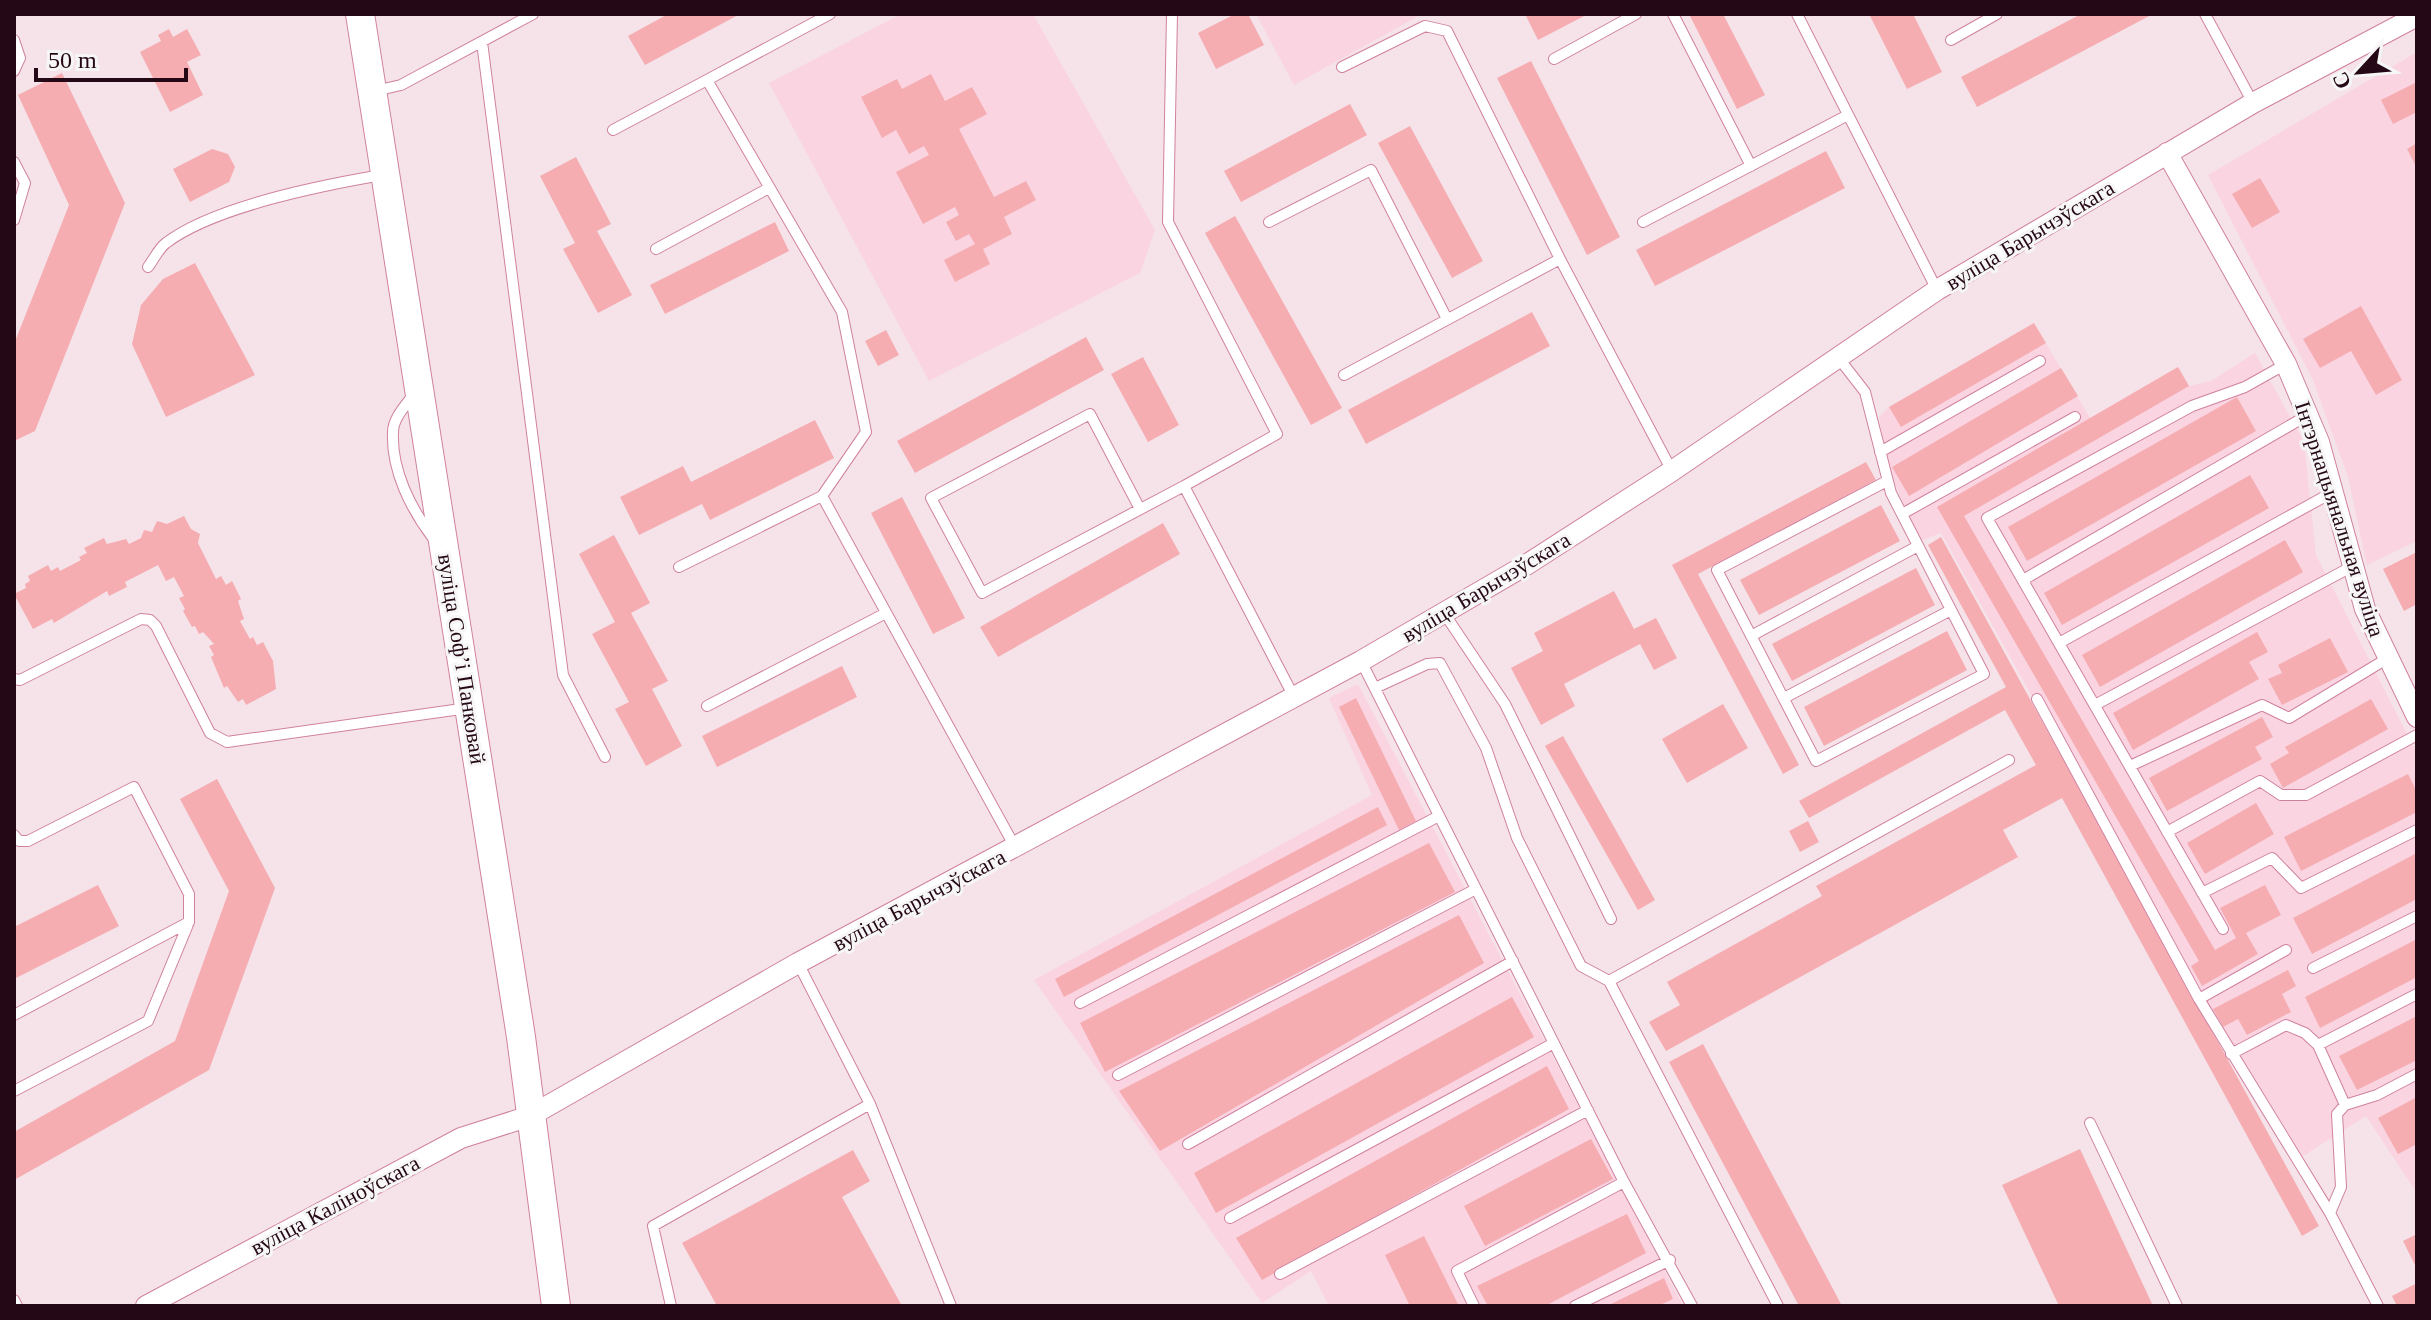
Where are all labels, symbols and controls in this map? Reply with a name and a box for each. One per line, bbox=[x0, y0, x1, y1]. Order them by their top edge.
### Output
scale bar bbox=[36, 32, 186, 82]
north arrow bbox=[2319, 32, 2399, 112]
text: 50 m bbox=[48, 47, 97, 73]
text: С bbox=[2327, 68, 2356, 93]
street label: вуліца Барычэўскага bbox=[1941, 175, 2119, 295]
street label: Інтэрнацыянальная вуліца bbox=[2290, 398, 2390, 640]
street label: вуліца Барычэўскага bbox=[1397, 527, 1575, 647]
street label: вуліца Софʼі Панковай bbox=[433, 552, 491, 766]
street label: вуліца Барычэўскага bbox=[828, 844, 1010, 956]
street label: вуліца Каліноўскага bbox=[246, 1150, 424, 1260]

